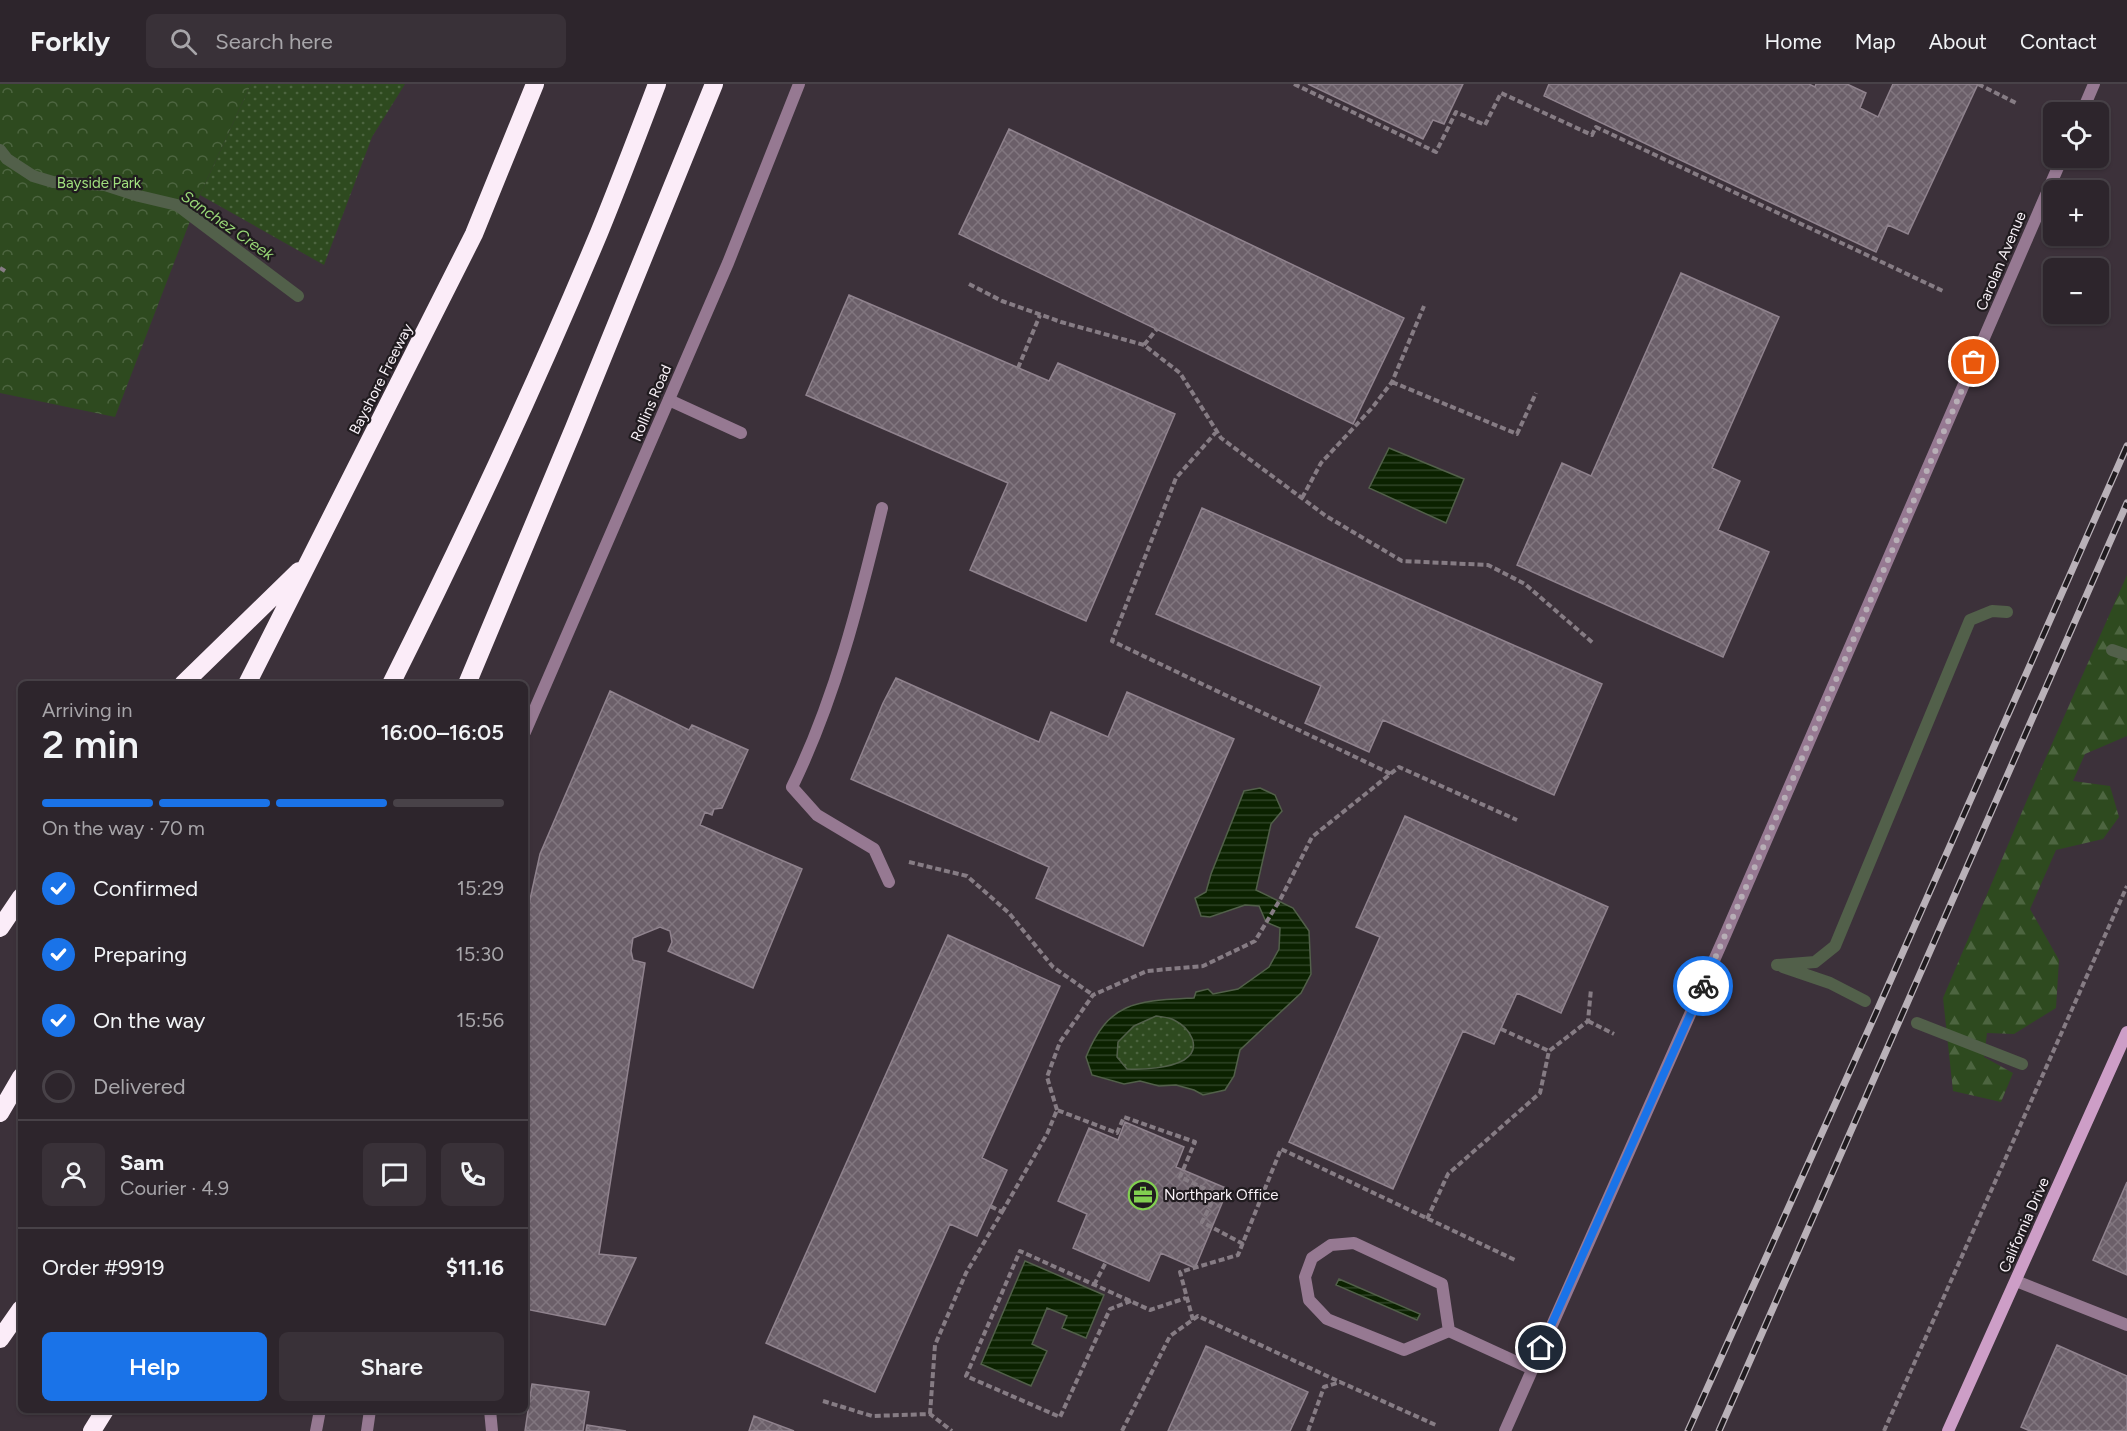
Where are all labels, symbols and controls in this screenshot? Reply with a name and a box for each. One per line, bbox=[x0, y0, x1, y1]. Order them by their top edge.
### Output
search box bbox=[146, 14, 566, 68]
text: Forkly bbox=[30, 24, 110, 58]
icon: search bbox=[167, 25, 200, 58]
text: Search here bbox=[215, 28, 333, 55]
text: Home bbox=[1765, 29, 1822, 54]
text: Map bbox=[1855, 29, 1896, 54]
text: About bbox=[1929, 29, 1987, 54]
text: Contact bbox=[2020, 29, 2097, 54]
map controls bbox=[2043, 102, 2109, 324]
button: locate bbox=[2043, 102, 2109, 168]
park label: Bayside Park bbox=[57, 174, 142, 192]
button: + bbox=[2043, 180, 2109, 246]
water label: Sanchez Creek bbox=[178, 186, 279, 265]
street label: Carolan Avenue bbox=[1972, 209, 2030, 313]
button: − bbox=[2043, 258, 2109, 324]
street label: Bayshore Freeway bbox=[345, 321, 417, 437]
pin bbox=[1948, 336, 1999, 387]
icon: bag bbox=[1957, 345, 1990, 378]
street label: Rollins Road bbox=[627, 362, 675, 444]
text: Arriving in bbox=[42, 698, 132, 722]
text: 16:00–16:05 bbox=[381, 719, 504, 746]
text: 2 min bbox=[42, 721, 139, 768]
text: On the way · 70 m bbox=[42, 816, 205, 840]
icon: check bbox=[42, 872, 75, 905]
text: Confirmed bbox=[93, 875, 198, 902]
text: 15:29 bbox=[457, 876, 504, 900]
icon: check bbox=[42, 938, 75, 971]
text: Preparing bbox=[93, 941, 187, 968]
text: 15:30 bbox=[455, 942, 504, 966]
courier bbox=[1673, 956, 1733, 1016]
icon: bike bbox=[1687, 970, 1720, 1003]
icon: check bbox=[42, 1004, 75, 1037]
text: On the way bbox=[93, 1007, 205, 1034]
text: 15:56 bbox=[456, 1008, 504, 1032]
text: Delivered bbox=[93, 1073, 186, 1100]
button: person bbox=[42, 1143, 105, 1206]
button: chat bbox=[363, 1143, 426, 1206]
button: phone bbox=[441, 1143, 504, 1206]
text: Sam bbox=[120, 1149, 164, 1176]
street label: California Drive bbox=[1995, 1175, 2053, 1275]
text: Courier · 4.9 bbox=[120, 1176, 229, 1200]
office icon: Northpark Office bbox=[1127, 1179, 1159, 1211]
place label: Northpark Office bbox=[1164, 1186, 1278, 1204]
text: Order #9919 bbox=[42, 1254, 165, 1281]
text: $11.16 bbox=[446, 1254, 504, 1281]
pin bbox=[1515, 1322, 1566, 1373]
icon: home bbox=[1524, 1331, 1557, 1364]
button: Help bbox=[42, 1332, 267, 1401]
button: Share bbox=[279, 1332, 504, 1401]

